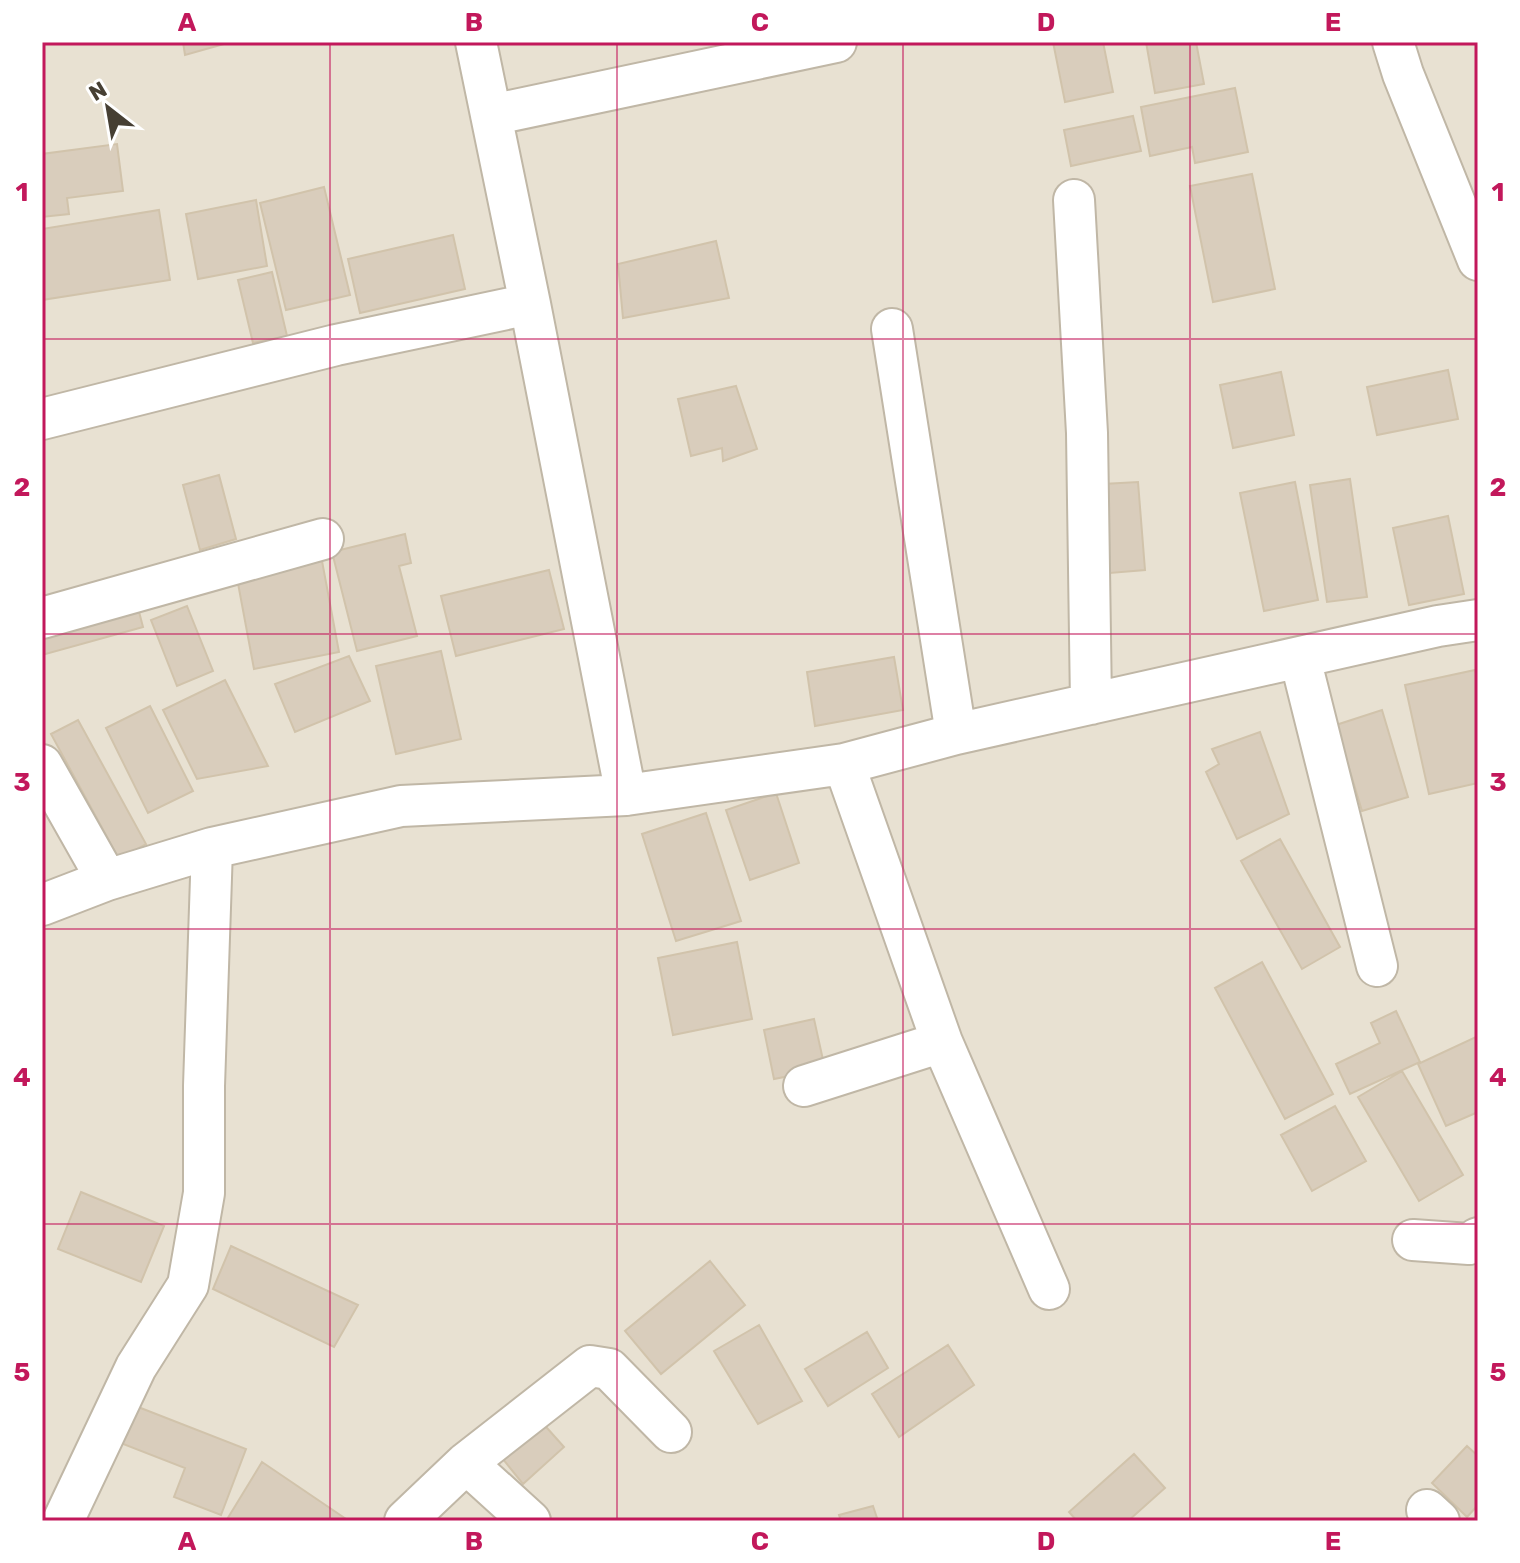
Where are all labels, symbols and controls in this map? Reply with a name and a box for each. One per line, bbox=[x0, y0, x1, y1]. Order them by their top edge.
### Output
text: A bbox=[178, 7, 197, 38]
text: B bbox=[465, 7, 483, 38]
text: C bbox=[751, 7, 769, 38]
text: D bbox=[1037, 7, 1055, 38]
text: E bbox=[1325, 7, 1341, 38]
north arrow bbox=[68, 68, 148, 148]
text: N bbox=[84, 76, 112, 107]
text: 1 bbox=[16, 177, 28, 208]
text: 1 bbox=[1492, 177, 1504, 208]
text: 2 bbox=[14, 472, 30, 503]
text: 2 bbox=[1490, 472, 1506, 503]
text: 3 bbox=[13, 767, 31, 798]
text: 3 bbox=[1489, 767, 1507, 798]
text: 4 bbox=[13, 1062, 31, 1093]
text: 4 bbox=[1489, 1062, 1507, 1093]
text: 5 bbox=[14, 1357, 30, 1388]
text: 5 bbox=[1490, 1357, 1506, 1388]
text: A bbox=[178, 1526, 197, 1557]
text: B bbox=[465, 1526, 483, 1557]
text: C bbox=[751, 1526, 769, 1557]
text: D bbox=[1037, 1526, 1055, 1557]
text: E bbox=[1325, 1526, 1341, 1557]

